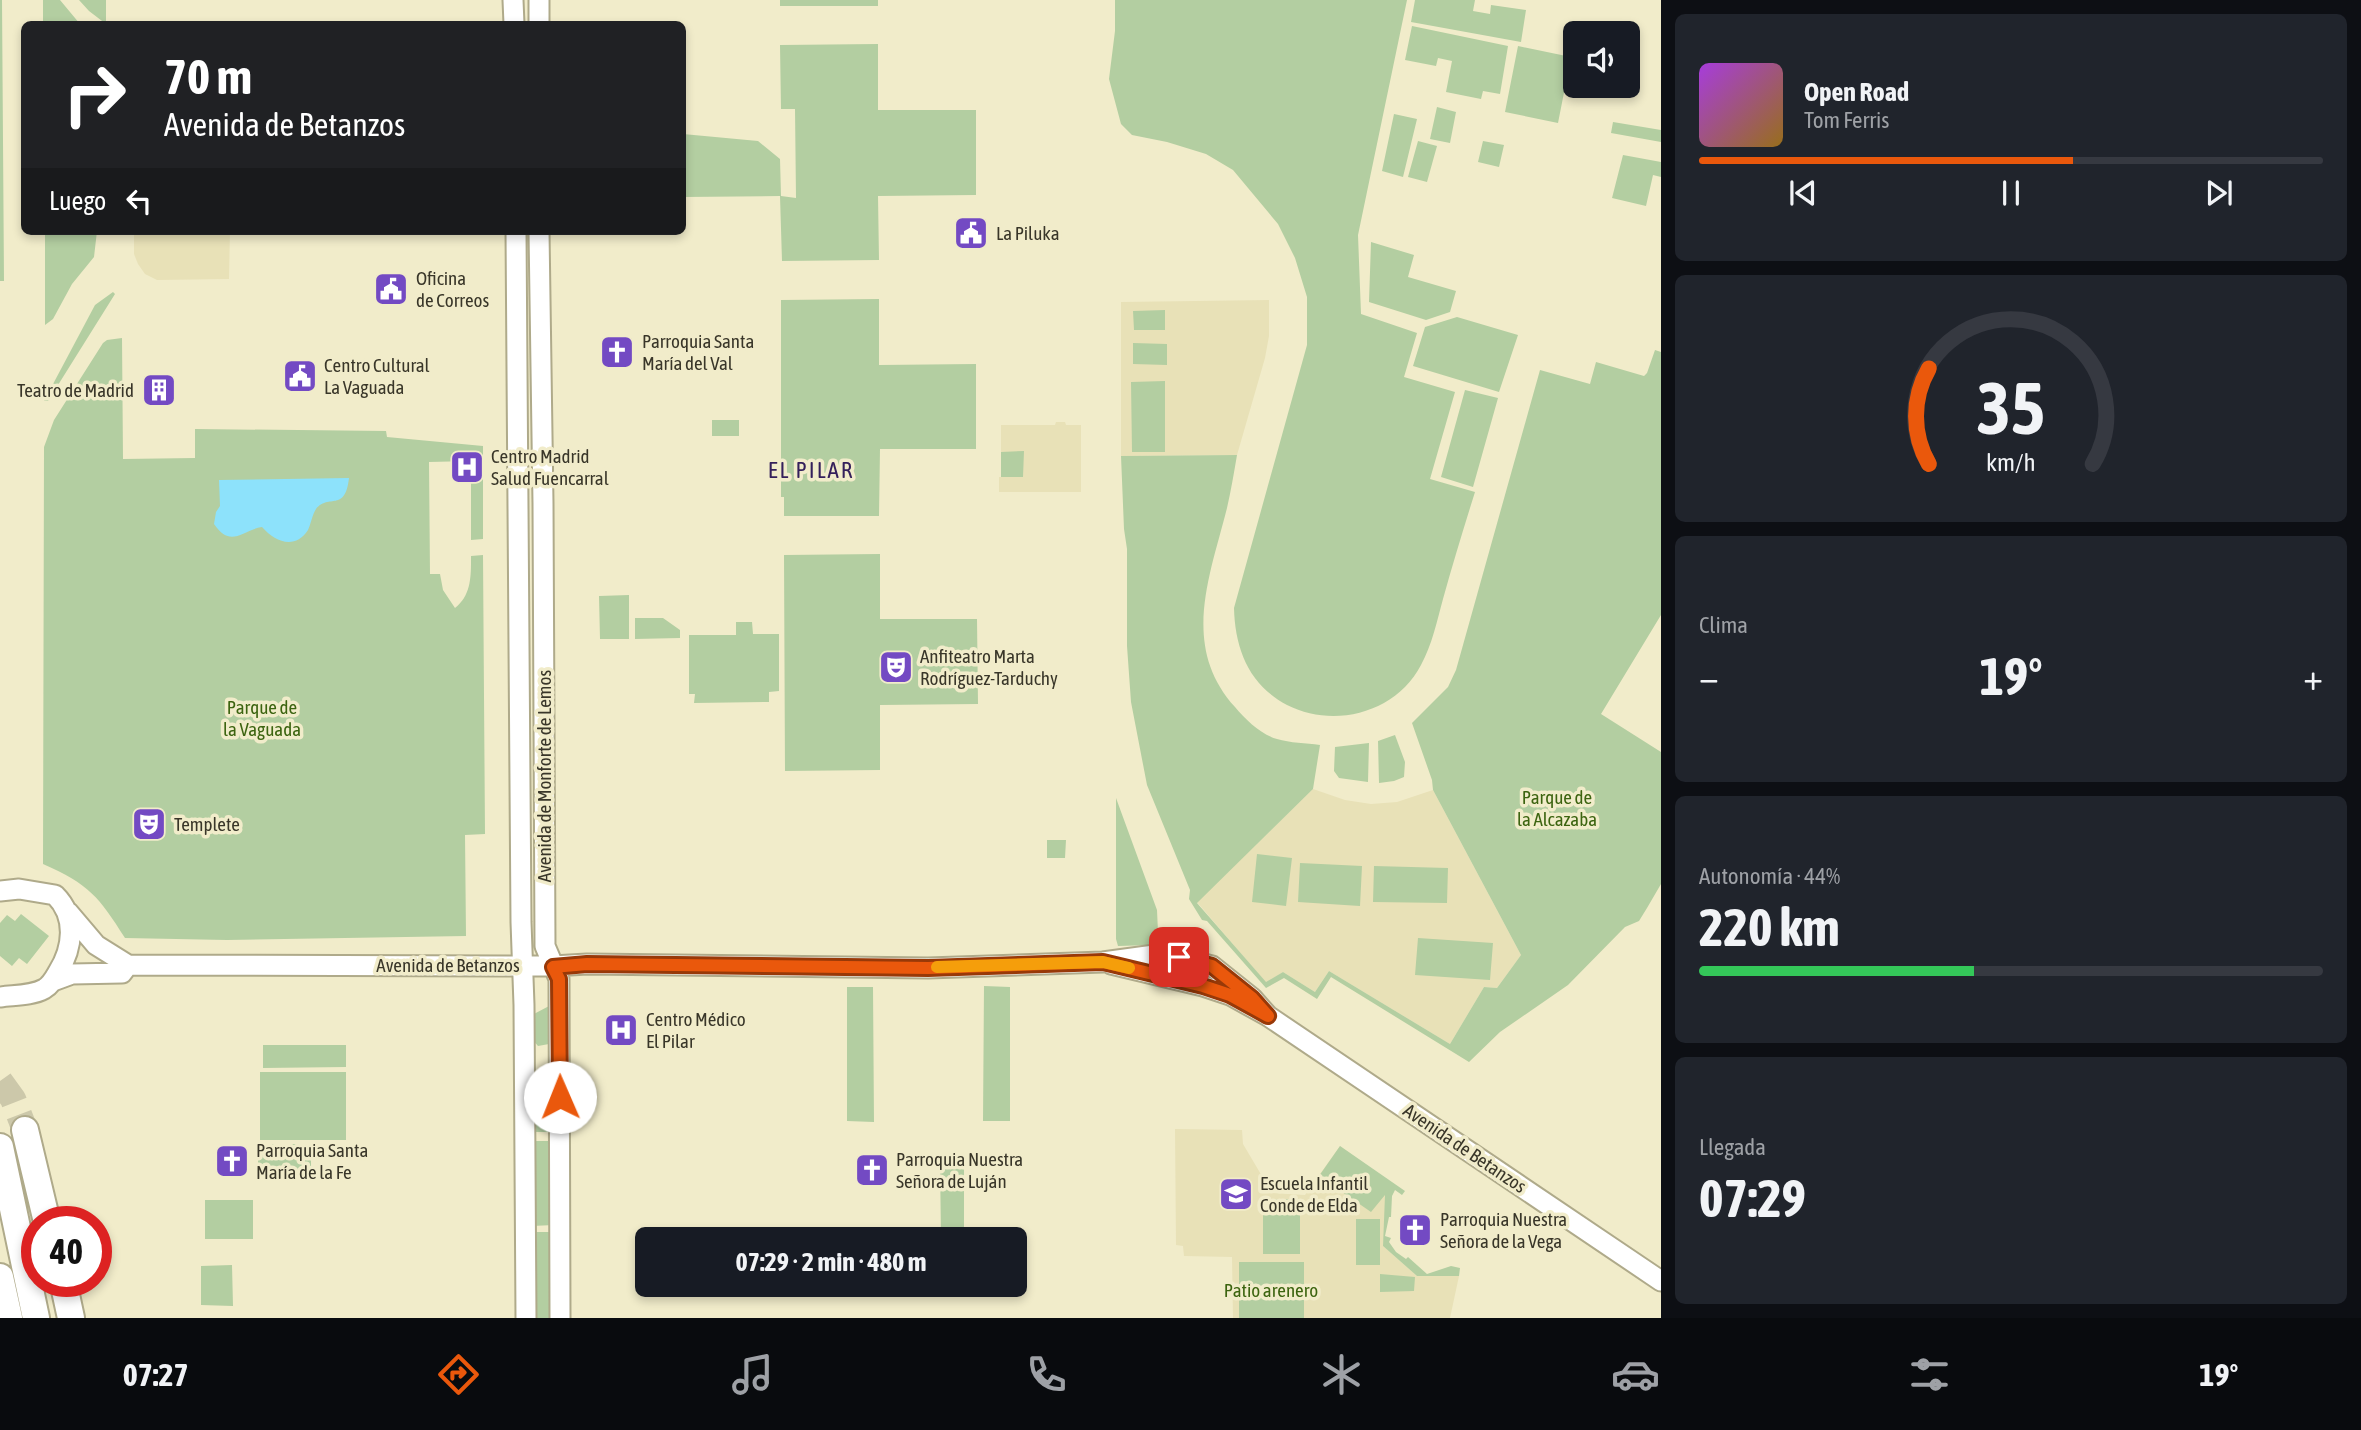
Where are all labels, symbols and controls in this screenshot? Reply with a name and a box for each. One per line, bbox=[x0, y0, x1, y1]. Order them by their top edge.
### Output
map controls bbox=[1563, 21, 1640, 98]
button: sound bbox=[1563, 21, 1640, 98]
text: 70 m bbox=[164, 48, 252, 104]
icon: right bbox=[49, 49, 140, 140]
text: Open Road bbox=[1804, 77, 1909, 107]
text: Avenida de Betanzos bbox=[164, 106, 405, 143]
text: Tom Ferris bbox=[1804, 107, 1889, 133]
icon: previous bbox=[1784, 174, 1822, 212]
icon: pause bbox=[1992, 174, 2030, 212]
icon: next bbox=[2200, 174, 2238, 212]
icon: left bbox=[120, 182, 158, 220]
text: Luego bbox=[49, 186, 106, 216]
public building icon: La Piluka bbox=[952, 214, 990, 252]
place label: La Piluka bbox=[996, 222, 1060, 244]
place label: Oficina de Correos bbox=[416, 267, 489, 311]
public building icon: Oficina de Correos bbox=[372, 270, 410, 308]
place label: Parroquia Santa María del Val bbox=[642, 330, 754, 374]
church icon: Parroquia Santa María del Val bbox=[598, 333, 636, 371]
place label: Centro Cultural La Vaguada bbox=[324, 354, 430, 398]
public building icon: Centro Cultural La Vaguada bbox=[281, 357, 319, 395]
text: 35 bbox=[1977, 367, 2045, 450]
building icon: Teatro de Madrid bbox=[140, 371, 178, 409]
place label: Teatro de Madrid bbox=[17, 379, 134, 401]
place label: Centro Madrid Salud Fuencarral bbox=[491, 445, 609, 489]
hospital icon: Centro Madrid Salud Fuencarral bbox=[448, 448, 486, 486]
text: km/h bbox=[1986, 448, 2036, 476]
district label: EL PILAR bbox=[768, 457, 854, 483]
text: Clima bbox=[1699, 612, 1748, 638]
place label: Anfiteatro Marta Rodríguez-Tarduchy bbox=[920, 645, 1058, 689]
text: 19° bbox=[1979, 646, 2043, 706]
theatre icon: Anfiteatro Marta Rodríguez-Tarduchy bbox=[877, 648, 915, 686]
text: − bbox=[1699, 655, 1719, 698]
text: + bbox=[2303, 655, 2323, 698]
street label: Avenida de Monforte de Lemos bbox=[533, 670, 555, 882]
park label: Parque de la Vaguada bbox=[223, 696, 301, 740]
park label: Parque de la Alcazaba bbox=[1517, 786, 1597, 830]
theatre icon: Templete bbox=[130, 805, 168, 843]
place label: Templete bbox=[174, 813, 240, 835]
text: Autonomía · 44% bbox=[1699, 863, 1840, 889]
text: 220 km bbox=[1699, 897, 1840, 957]
pin bbox=[1149, 927, 1209, 987]
icon: arrive bbox=[1160, 938, 1198, 976]
street label: Avenida de Betanzos bbox=[376, 954, 520, 976]
place label: Centro Médico El Pilar bbox=[646, 1008, 746, 1052]
hospital icon: Centro Médico El Pilar bbox=[602, 1011, 640, 1049]
position arrow bbox=[523, 1060, 597, 1134]
street label: Avenida de Betanzos bbox=[1399, 1099, 1531, 1197]
text: Llegada bbox=[1699, 1134, 1766, 1160]
place label: Parroquia Santa María de la Fe bbox=[256, 1139, 368, 1183]
church icon: Parroquia Santa María de la Fe bbox=[213, 1142, 251, 1180]
place label: Parroquia Nuestra Señora de Luján bbox=[896, 1148, 1023, 1192]
church icon: Parroquia Nuestra Señora de Luján bbox=[853, 1151, 891, 1189]
text: 07:29 bbox=[1699, 1168, 1806, 1228]
place label: Escuela Infantil Conde de Elda bbox=[1260, 1172, 1368, 1216]
school or university icon: Escuela Infantil Conde de Elda bbox=[1217, 1175, 1255, 1213]
speed limit sign: 40 bbox=[21, 1206, 112, 1297]
place label: Parroquia Nuestra Señora de la Vega bbox=[1440, 1208, 1567, 1252]
church icon: Parroquia Nuestra Señora de la Vega bbox=[1396, 1211, 1434, 1249]
text: 07:29 · 2 min · 480 m bbox=[736, 1247, 926, 1277]
park label: Patio arenero bbox=[1224, 1279, 1318, 1301]
icon: directions bbox=[434, 1350, 483, 1399]
icon: music bbox=[728, 1350, 777, 1399]
icon: phone bbox=[1022, 1350, 1071, 1399]
icon: climate bbox=[1317, 1350, 1366, 1399]
icon: car bbox=[1611, 1350, 1660, 1399]
icon: filters bbox=[1905, 1350, 1954, 1399]
text: 07:27 bbox=[123, 1356, 188, 1393]
text: 19° bbox=[2199, 1356, 2238, 1393]

